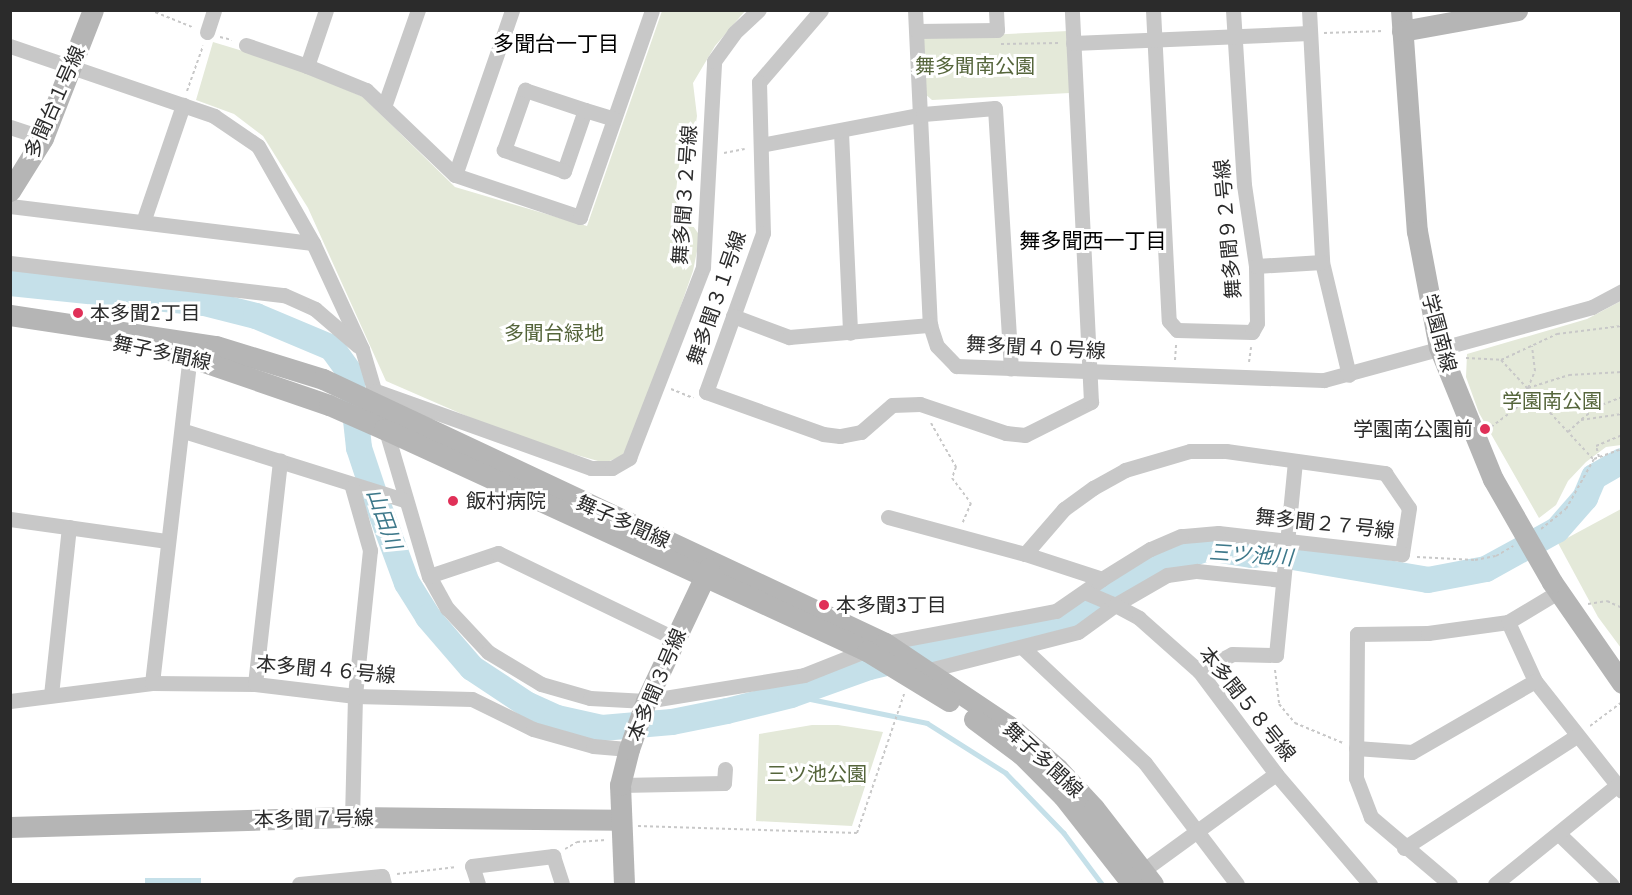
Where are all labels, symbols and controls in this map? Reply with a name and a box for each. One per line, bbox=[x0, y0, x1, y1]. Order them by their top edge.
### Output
district label: 多聞台一丁目 bbox=[493, 31, 619, 57]
street label: 多聞台１号線 bbox=[20, 42, 90, 162]
park label: 舞多聞南公園 bbox=[915, 54, 1035, 78]
street label: 舞多聞３２号線 bbox=[668, 124, 702, 266]
street label: 舞多聞９２号線 bbox=[1210, 158, 1246, 300]
street label: 舞多聞３１号線 bbox=[683, 228, 751, 368]
district label: 舞多聞西一丁目 bbox=[1020, 228, 1166, 254]
street label: 学園南線 bbox=[1417, 291, 1461, 375]
place label: 本多聞2丁目 bbox=[90, 301, 200, 325]
marker: 本多聞2丁目 bbox=[71, 306, 85, 320]
park label: 多聞台緑地 bbox=[504, 321, 604, 345]
street label: 舞子多聞線 bbox=[111, 331, 213, 375]
street label: 舞多聞４０号線 bbox=[965, 332, 1107, 364]
park label: 学園南公園 bbox=[1502, 389, 1602, 413]
place label: 学園南公園前 bbox=[1353, 417, 1473, 441]
marker: 学園南公園前 bbox=[1478, 422, 1492, 436]
water label: 山田川 bbox=[361, 485, 407, 553]
place label: 飯村病院 bbox=[466, 489, 546, 513]
street label: 舞子多聞線 bbox=[572, 491, 674, 553]
marker: 飯村病院 bbox=[444, 492, 462, 510]
street label: 舞多聞２７号線 bbox=[1254, 505, 1396, 543]
water label: 三ツ池川 bbox=[1208, 540, 1294, 570]
place label: 本多聞3丁目 bbox=[836, 593, 947, 617]
marker: 本多聞3丁目 bbox=[817, 598, 831, 612]
street label: 本多聞３号線 bbox=[623, 625, 691, 745]
street label: 本多聞５８号線 bbox=[1194, 642, 1300, 766]
street label: 本多聞４６号線 bbox=[255, 652, 397, 688]
street label: 舞子多聞線 bbox=[998, 717, 1088, 803]
park label: 三ツ池公園 bbox=[767, 762, 867, 786]
street label: 本多聞７号線 bbox=[254, 806, 374, 832]

